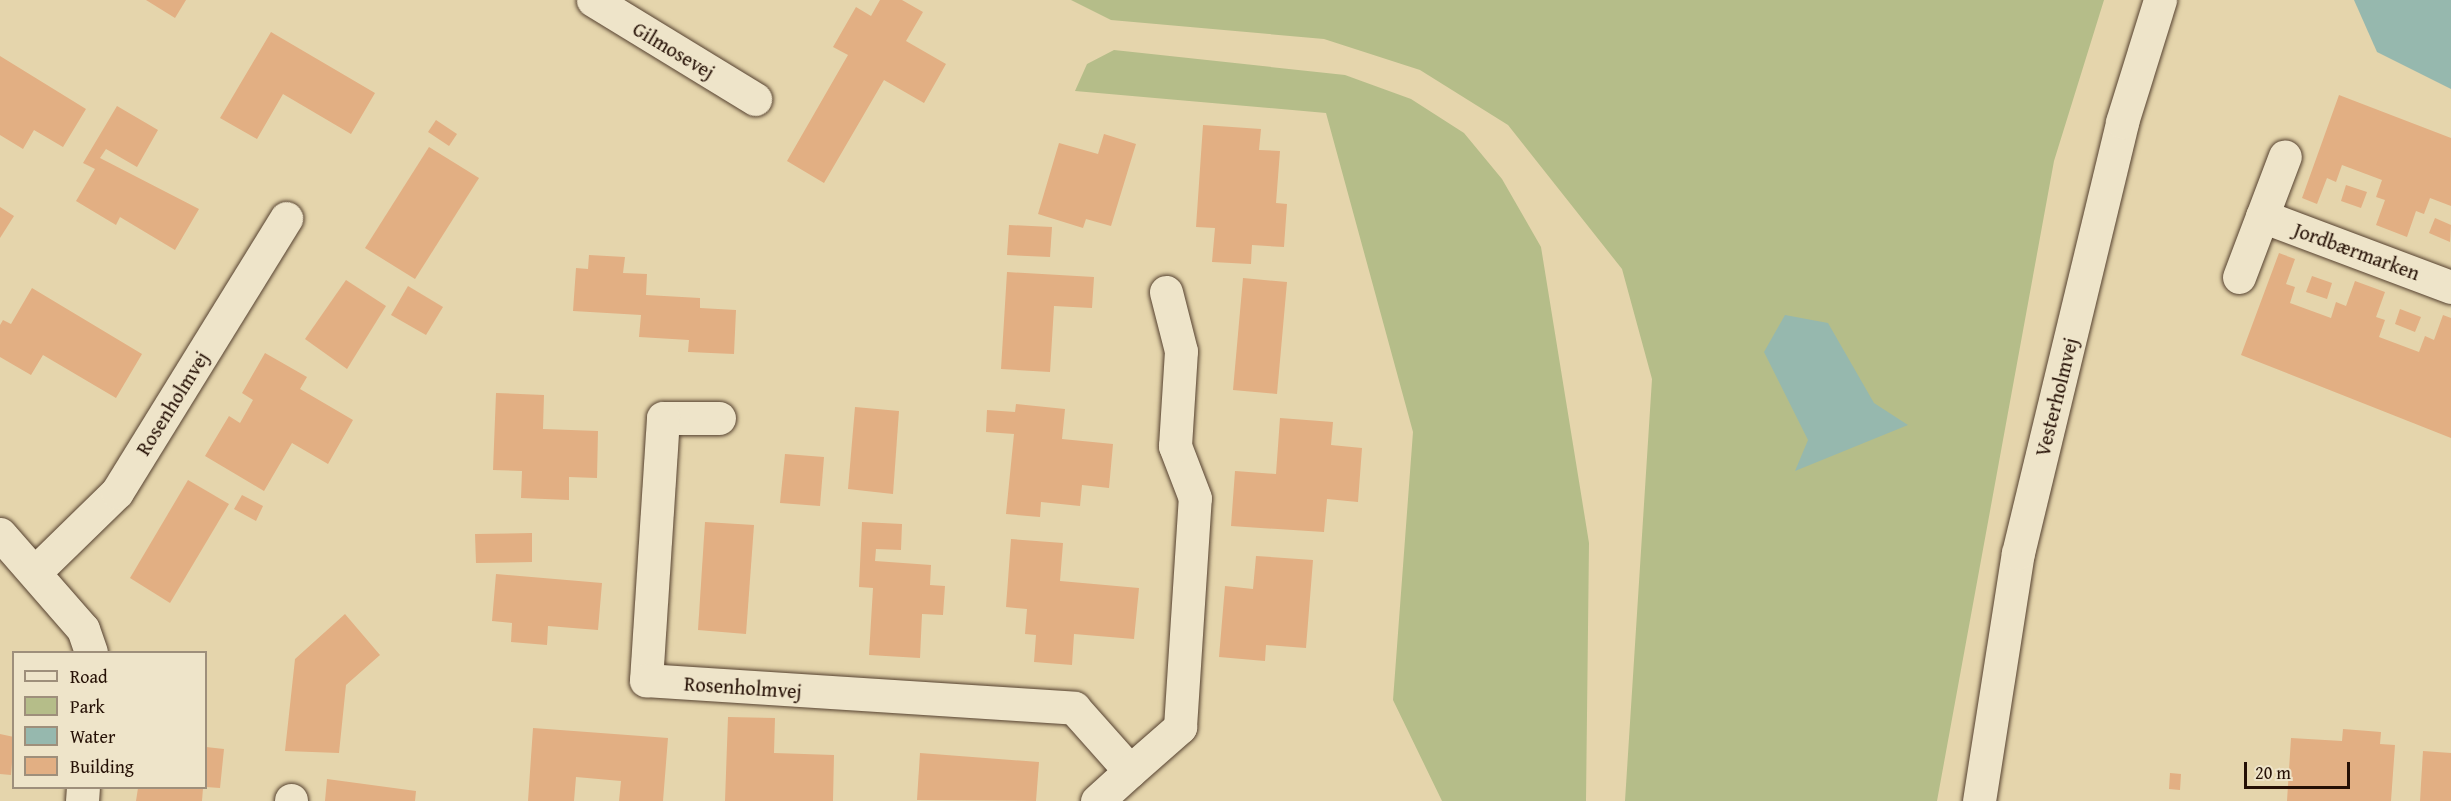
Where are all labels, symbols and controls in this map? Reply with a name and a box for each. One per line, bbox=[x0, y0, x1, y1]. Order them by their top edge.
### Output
street label: Gilmosevej bbox=[629, 16, 719, 84]
street label: Jordbærmarken bbox=[2291, 217, 2423, 285]
street label: Vesterholmvej bbox=[2030, 335, 2082, 459]
street label: Rosenholmvej bbox=[131, 347, 213, 459]
legend bbox=[12, 651, 207, 789]
text: Road bbox=[70, 663, 108, 690]
street label: Rosenholmvej bbox=[683, 671, 803, 703]
text: Park bbox=[70, 693, 105, 720]
text: Water bbox=[70, 723, 115, 750]
scale bar bbox=[2247, 750, 2354, 788]
text: Building bbox=[70, 753, 134, 780]
text: 20 m bbox=[2255, 759, 2291, 786]

